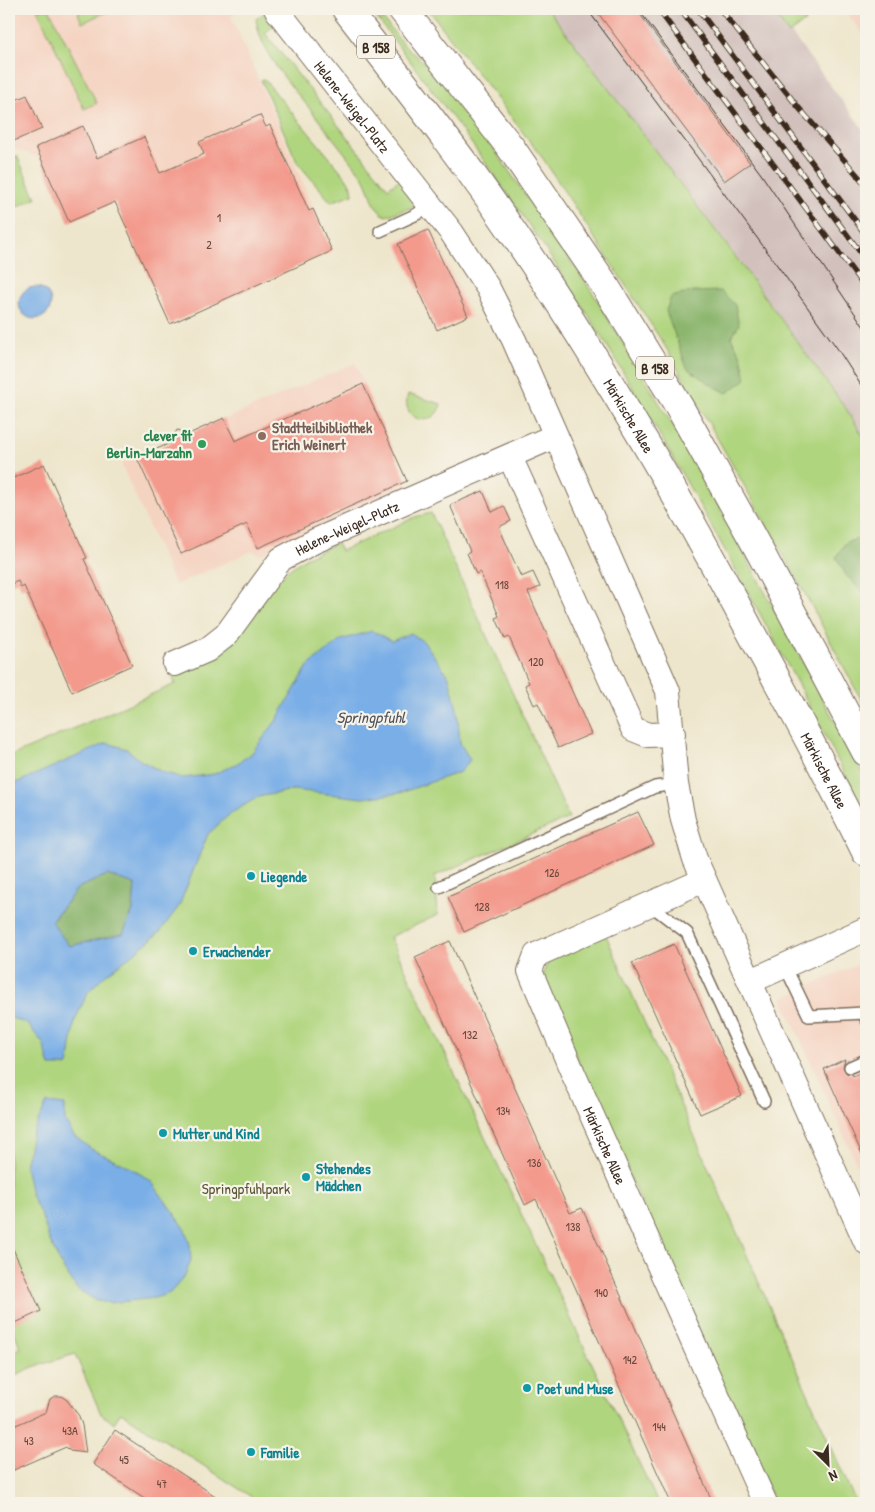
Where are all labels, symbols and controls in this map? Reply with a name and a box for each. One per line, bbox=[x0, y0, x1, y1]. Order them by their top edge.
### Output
road number: B 158 bbox=[357, 36, 395, 58]
street label: Helene-Weigel-Platz bbox=[310, 56, 396, 157]
house number: 1 bbox=[217, 209, 221, 226]
house number: 2 bbox=[206, 236, 212, 253]
road number: B 158 bbox=[636, 356, 674, 379]
street label: Märkische Allee bbox=[599, 374, 660, 457]
place label: Stadtteilbibliothek Erich Weinert bbox=[272, 417, 373, 455]
place label: clever fit Berlin-Marzahn bbox=[106, 425, 193, 463]
marker: Stadtteilbibliothek Erich Weinert bbox=[256, 430, 268, 442]
marker: clever fit Berlin-Marzahn bbox=[196, 438, 208, 450]
street label: Helene-Weigel-Platz bbox=[291, 495, 403, 560]
house number: 118 bbox=[495, 576, 509, 593]
house number: 120 bbox=[528, 653, 544, 670]
water label: Springpfuhl bbox=[337, 706, 406, 728]
street label: Märkische Allee bbox=[796, 728, 853, 812]
house number: 126 bbox=[545, 864, 560, 881]
place label: Liegende bbox=[261, 866, 307, 888]
marker: Liegende bbox=[245, 870, 257, 882]
house number: 128 bbox=[474, 898, 490, 915]
place label: Erwachender bbox=[203, 941, 271, 962]
marker: Erwachender bbox=[187, 945, 199, 957]
house number: 132 bbox=[462, 1026, 478, 1043]
house number: 134 bbox=[496, 1102, 511, 1119]
street label: Märkische Allee bbox=[579, 1103, 632, 1188]
place label: Mutter und Kind bbox=[173, 1123, 260, 1144]
marker: Mutter und Kind bbox=[157, 1127, 169, 1139]
house number: 136 bbox=[527, 1154, 541, 1171]
place label: Stehendes Mädchen bbox=[316, 1158, 371, 1196]
marker: Stehendes Mädchen bbox=[300, 1171, 312, 1183]
park label: Springpfuhlpark bbox=[202, 1178, 290, 1199]
house number: 138 bbox=[566, 1218, 580, 1235]
house number: 140 bbox=[594, 1284, 608, 1301]
house number: 142 bbox=[623, 1351, 638, 1368]
place label: Poet und Muse bbox=[537, 1378, 614, 1399]
marker: Poet und Muse bbox=[521, 1382, 533, 1394]
house number: 144 bbox=[652, 1418, 666, 1435]
house number: 43A bbox=[62, 1422, 78, 1439]
house number: 43 bbox=[24, 1432, 34, 1449]
north arrow bbox=[802, 1440, 852, 1490]
place label: Familie bbox=[260, 1442, 299, 1463]
marker: Familie bbox=[245, 1446, 257, 1458]
house number: 45 bbox=[119, 1451, 129, 1468]
text: N bbox=[826, 1466, 841, 1487]
house number: 47 bbox=[157, 1475, 167, 1492]

